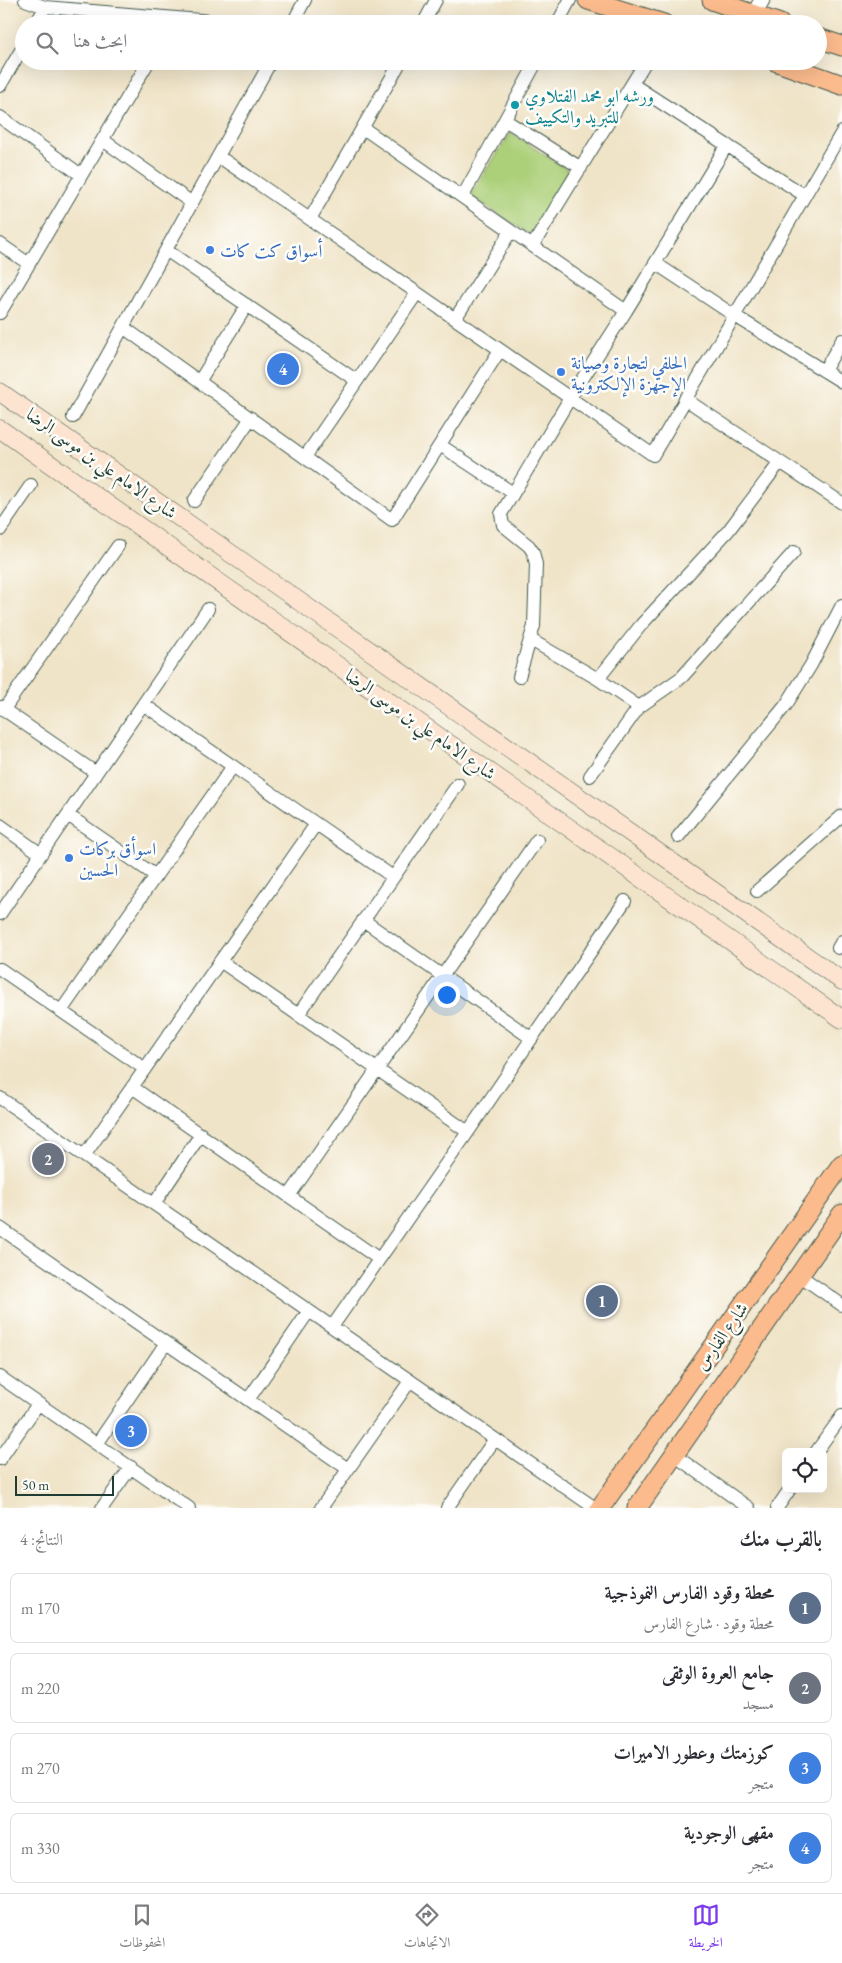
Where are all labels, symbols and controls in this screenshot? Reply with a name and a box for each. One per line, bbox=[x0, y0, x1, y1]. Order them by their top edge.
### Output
search box bbox=[15, 15, 827, 70]
text: ابحث هنا bbox=[73, 28, 127, 53]
icon: search bbox=[33, 29, 61, 57]
place label: ورشه ابو محمد الفتلاوي للتبريد والتكييف bbox=[525, 84, 654, 128]
marker: ورشه ابو محمد الفتلاوي للتبريد والتكييف bbox=[509, 99, 521, 111]
place label: أسواق كت كات bbox=[220, 238, 323, 262]
marker: أسواق كت كات bbox=[204, 244, 216, 256]
pin: 4 bbox=[267, 350, 299, 388]
place label: الحلفي لتجارة وصيانة الإجهزة الإلكترونية bbox=[571, 351, 687, 397]
marker: الحلفي لتجارة وصيانة الإجهزة الإلكترونية bbox=[555, 366, 567, 378]
street label: شارع الامام علي بن موسى الرضا bbox=[19, 402, 182, 529]
street label: شارع الامام علي بن موسى الرضا bbox=[338, 663, 501, 790]
place label: اسوأق بركات الحسين bbox=[79, 836, 156, 881]
marker: اسوأق بركات الحسين bbox=[63, 852, 75, 864]
your location bbox=[434, 982, 460, 1008]
pin: 2 bbox=[32, 1140, 64, 1178]
pin: 1 bbox=[586, 1282, 618, 1320]
street label: شارع الفارس bbox=[689, 1298, 756, 1377]
pin: 3 bbox=[115, 1412, 147, 1450]
map controls bbox=[782, 1448, 827, 1493]
button: locate bbox=[782, 1448, 827, 1493]
scale bar bbox=[15, 1473, 114, 1496]
text: 50 m bbox=[22, 1476, 49, 1494]
text: بالقرب منك bbox=[739, 1525, 822, 1552]
text: النتائج: 4 bbox=[20, 1529, 63, 1550]
text: محطة وقود الفارس النموذجية bbox=[605, 1580, 774, 1605]
text: 170 m bbox=[21, 1598, 60, 1619]
text: 1 bbox=[801, 1598, 809, 1619]
text: محطة وقود · شارع الفارس bbox=[644, 1613, 774, 1634]
text: جامع العروة الوثقى bbox=[662, 1660, 774, 1685]
text: 220 m bbox=[21, 1678, 60, 1699]
text: 2 bbox=[801, 1678, 809, 1699]
text: مسجد bbox=[743, 1693, 774, 1714]
text: كوزمتك وعطور الاميرات bbox=[614, 1740, 774, 1765]
text: 270 m bbox=[21, 1758, 60, 1779]
text: 3 bbox=[801, 1758, 809, 1779]
text: متجر bbox=[749, 1773, 774, 1794]
text: مقهى الوجودية bbox=[684, 1820, 774, 1845]
text: 330 m bbox=[21, 1838, 60, 1859]
text: 4 bbox=[801, 1838, 809, 1859]
text: متجر bbox=[749, 1853, 774, 1874]
tab: المحفوظات bbox=[119, 1901, 165, 1956]
tab: الاتجاهات bbox=[404, 1901, 450, 1956]
tab: الخريطة bbox=[689, 1901, 723, 1956]

